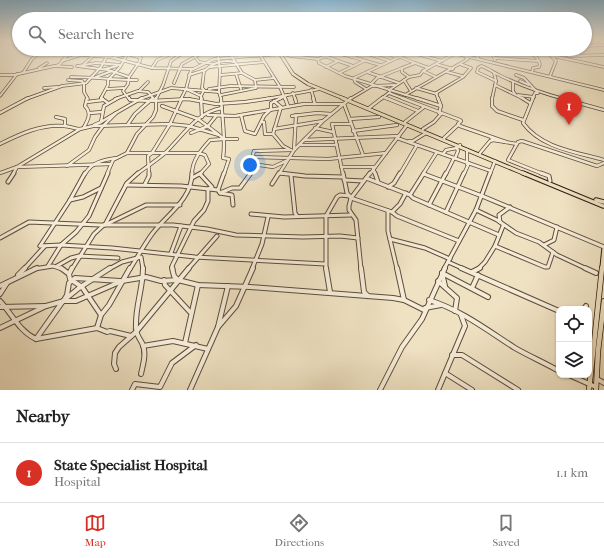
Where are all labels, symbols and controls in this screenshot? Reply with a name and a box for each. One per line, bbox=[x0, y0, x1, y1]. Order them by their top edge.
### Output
search box bbox=[12, 12, 592, 56]
icon: search bbox=[26, 23, 48, 45]
text: Search here bbox=[58, 25, 134, 43]
pin: 1 bbox=[556, 92, 582, 125]
your location bbox=[240, 155, 260, 175]
map controls bbox=[556, 306, 592, 378]
button: locate bbox=[556, 306, 592, 342]
button: layers bbox=[556, 342, 592, 378]
text: Nearby bbox=[16, 406, 70, 426]
text: State Specialist Hospital bbox=[54, 456, 208, 474]
text: 1 bbox=[27, 465, 31, 480]
text: 1.1 km bbox=[556, 465, 588, 480]
text: Hospital bbox=[54, 474, 101, 489]
tab: Map bbox=[84, 512, 106, 549]
tab: Directions bbox=[275, 512, 324, 549]
tab: Saved bbox=[492, 512, 520, 549]

